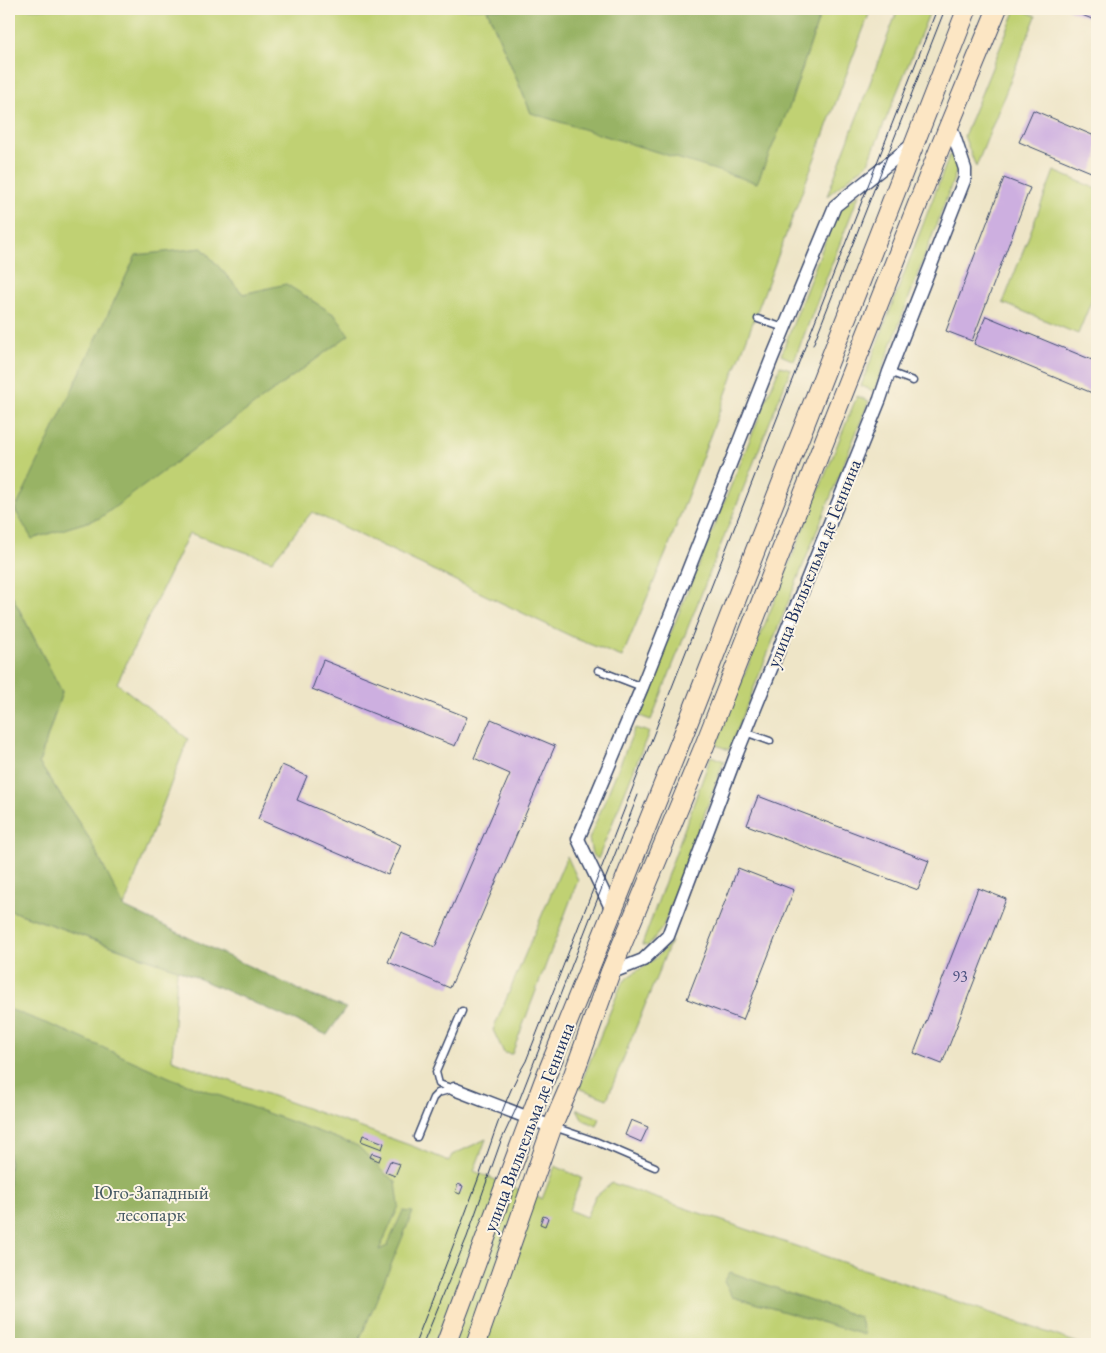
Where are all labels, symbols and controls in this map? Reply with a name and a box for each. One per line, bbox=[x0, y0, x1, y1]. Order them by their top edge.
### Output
street label: улица Вильгельма де Геннина bbox=[760, 455, 867, 671]
house number: 93 bbox=[952, 966, 968, 987]
street label: улица Вильгельма де Геннина bbox=[477, 1018, 580, 1236]
park label: Юго-Западный лесопарк bbox=[93, 1180, 209, 1227]

